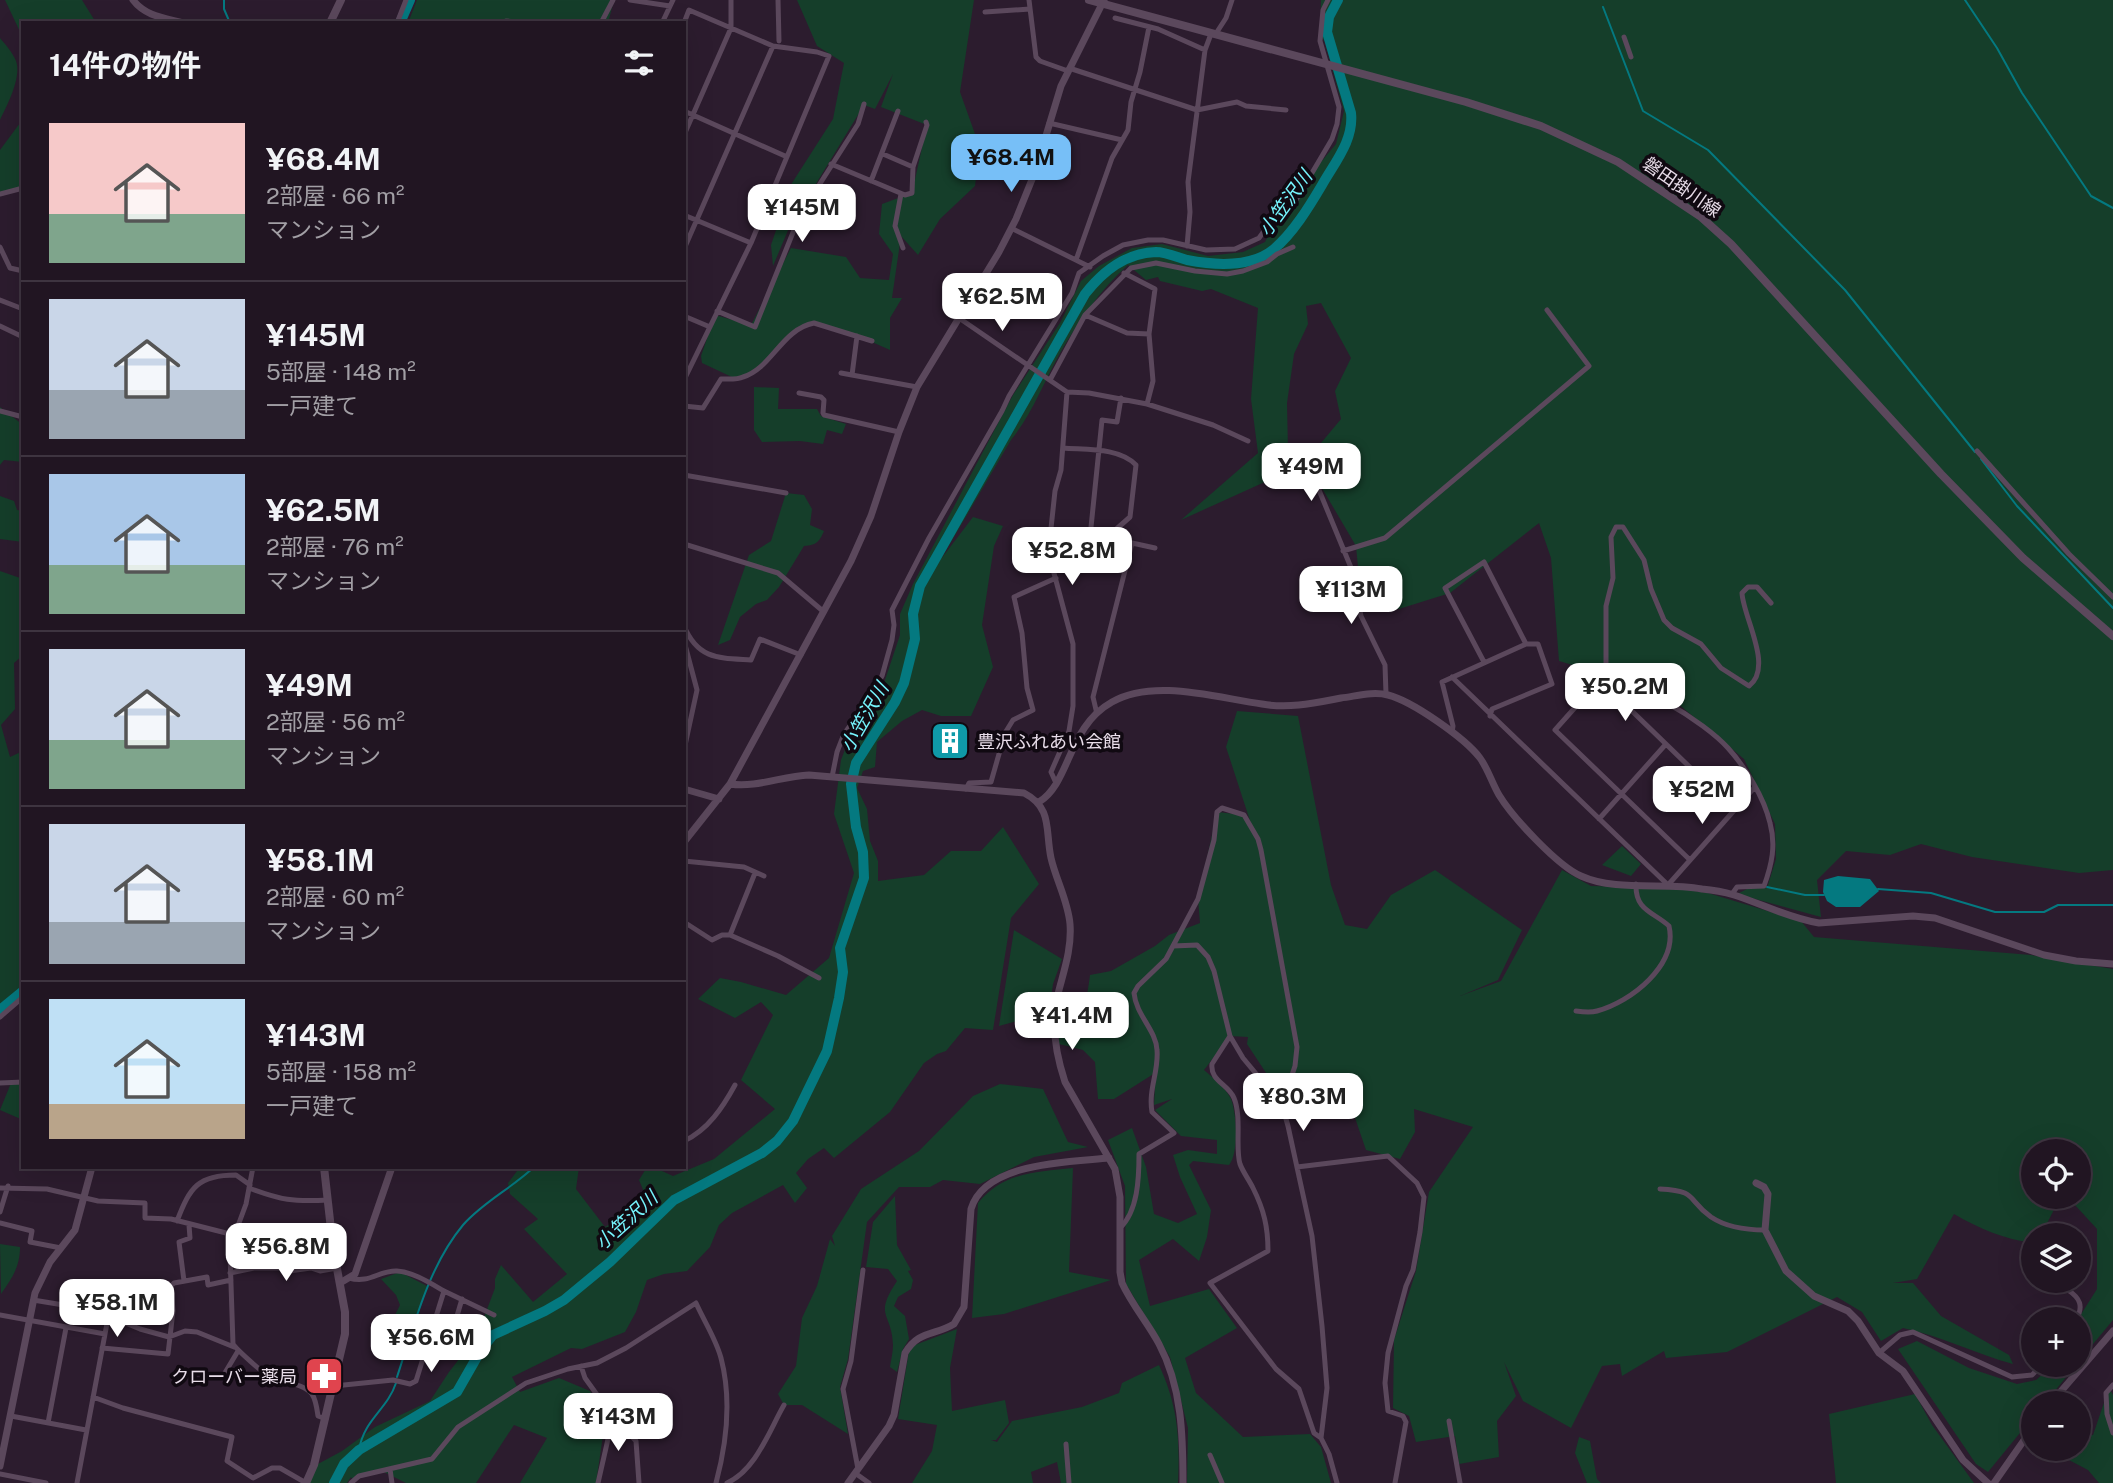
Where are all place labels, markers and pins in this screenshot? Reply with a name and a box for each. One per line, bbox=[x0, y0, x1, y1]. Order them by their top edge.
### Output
pin: ¥68.4M bbox=[954, 134, 1068, 194]
pin: ¥145M bbox=[753, 184, 851, 244]
pin: ¥62.5M bbox=[945, 274, 1059, 333]
pin: ¥49M bbox=[1270, 444, 1352, 503]
pin: ¥52.8M bbox=[1015, 528, 1129, 587]
pin: ¥113M bbox=[1302, 566, 1400, 626]
pin: ¥50.2M bbox=[1568, 664, 1682, 723]
building icon: 豊沢ふれあい会館 bbox=[929, 720, 971, 762]
place label: 豊沢ふれあい会館 bbox=[977, 731, 1121, 752]
pin: ¥52M bbox=[1661, 766, 1743, 826]
pin: ¥41.4M bbox=[1015, 992, 1129, 1052]
pin: ¥80.3M bbox=[1246, 1074, 1360, 1133]
pin: ¥56.8M bbox=[229, 1224, 343, 1283]
pin: ¥58.1M bbox=[60, 1280, 174, 1339]
pin: ¥56.6M bbox=[374, 1314, 488, 1374]
pharmacy icon: クローバー薬局 bbox=[303, 1355, 345, 1397]
place label: クローバー薬局 bbox=[171, 1366, 297, 1387]
pin: ¥143M bbox=[569, 1394, 667, 1453]

